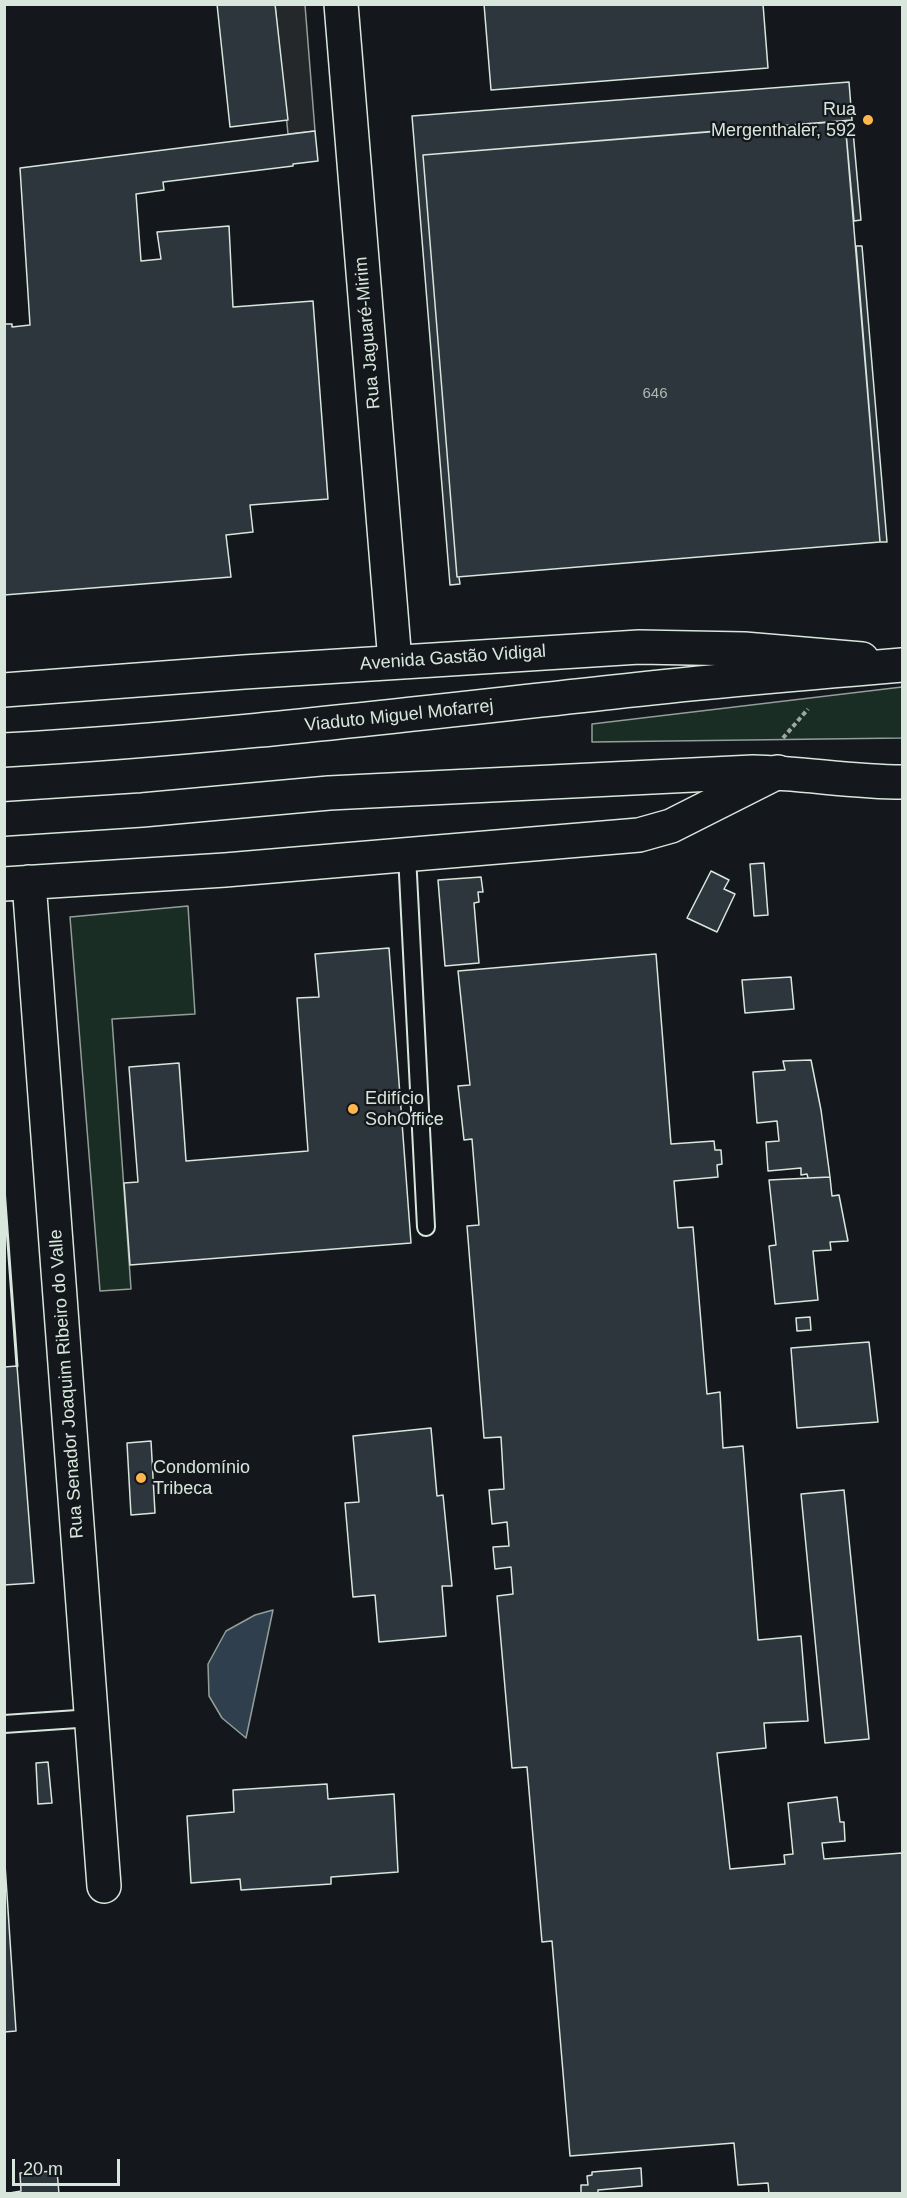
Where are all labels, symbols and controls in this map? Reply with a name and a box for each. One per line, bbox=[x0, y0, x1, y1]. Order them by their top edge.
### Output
place label: Rua Mergenthaler, 592 bbox=[711, 99, 856, 142]
marker: Rua Mergenthaler, 592 bbox=[861, 113, 875, 127]
street label: Rua Jaguaré-Mirim bbox=[351, 256, 385, 410]
house number: 646 bbox=[642, 385, 668, 403]
street label: Avenida Gastão Vidigal bbox=[359, 641, 547, 675]
street label: Viaduto Miguel Mofarrej bbox=[304, 695, 494, 737]
place label: Edifício SohOffice bbox=[365, 1088, 444, 1130]
marker: Edifício SohOffice bbox=[346, 1102, 360, 1116]
street label: Rua Senador Joaquim Ribeiro do Valle bbox=[45, 1229, 89, 1539]
place label: Condomínio Tribeca bbox=[153, 1457, 250, 1500]
marker: Condomínio Tribeca bbox=[134, 1471, 148, 1485]
scale bar bbox=[15, 2147, 123, 2185]
text: 20 m bbox=[23, 2159, 63, 2179]

